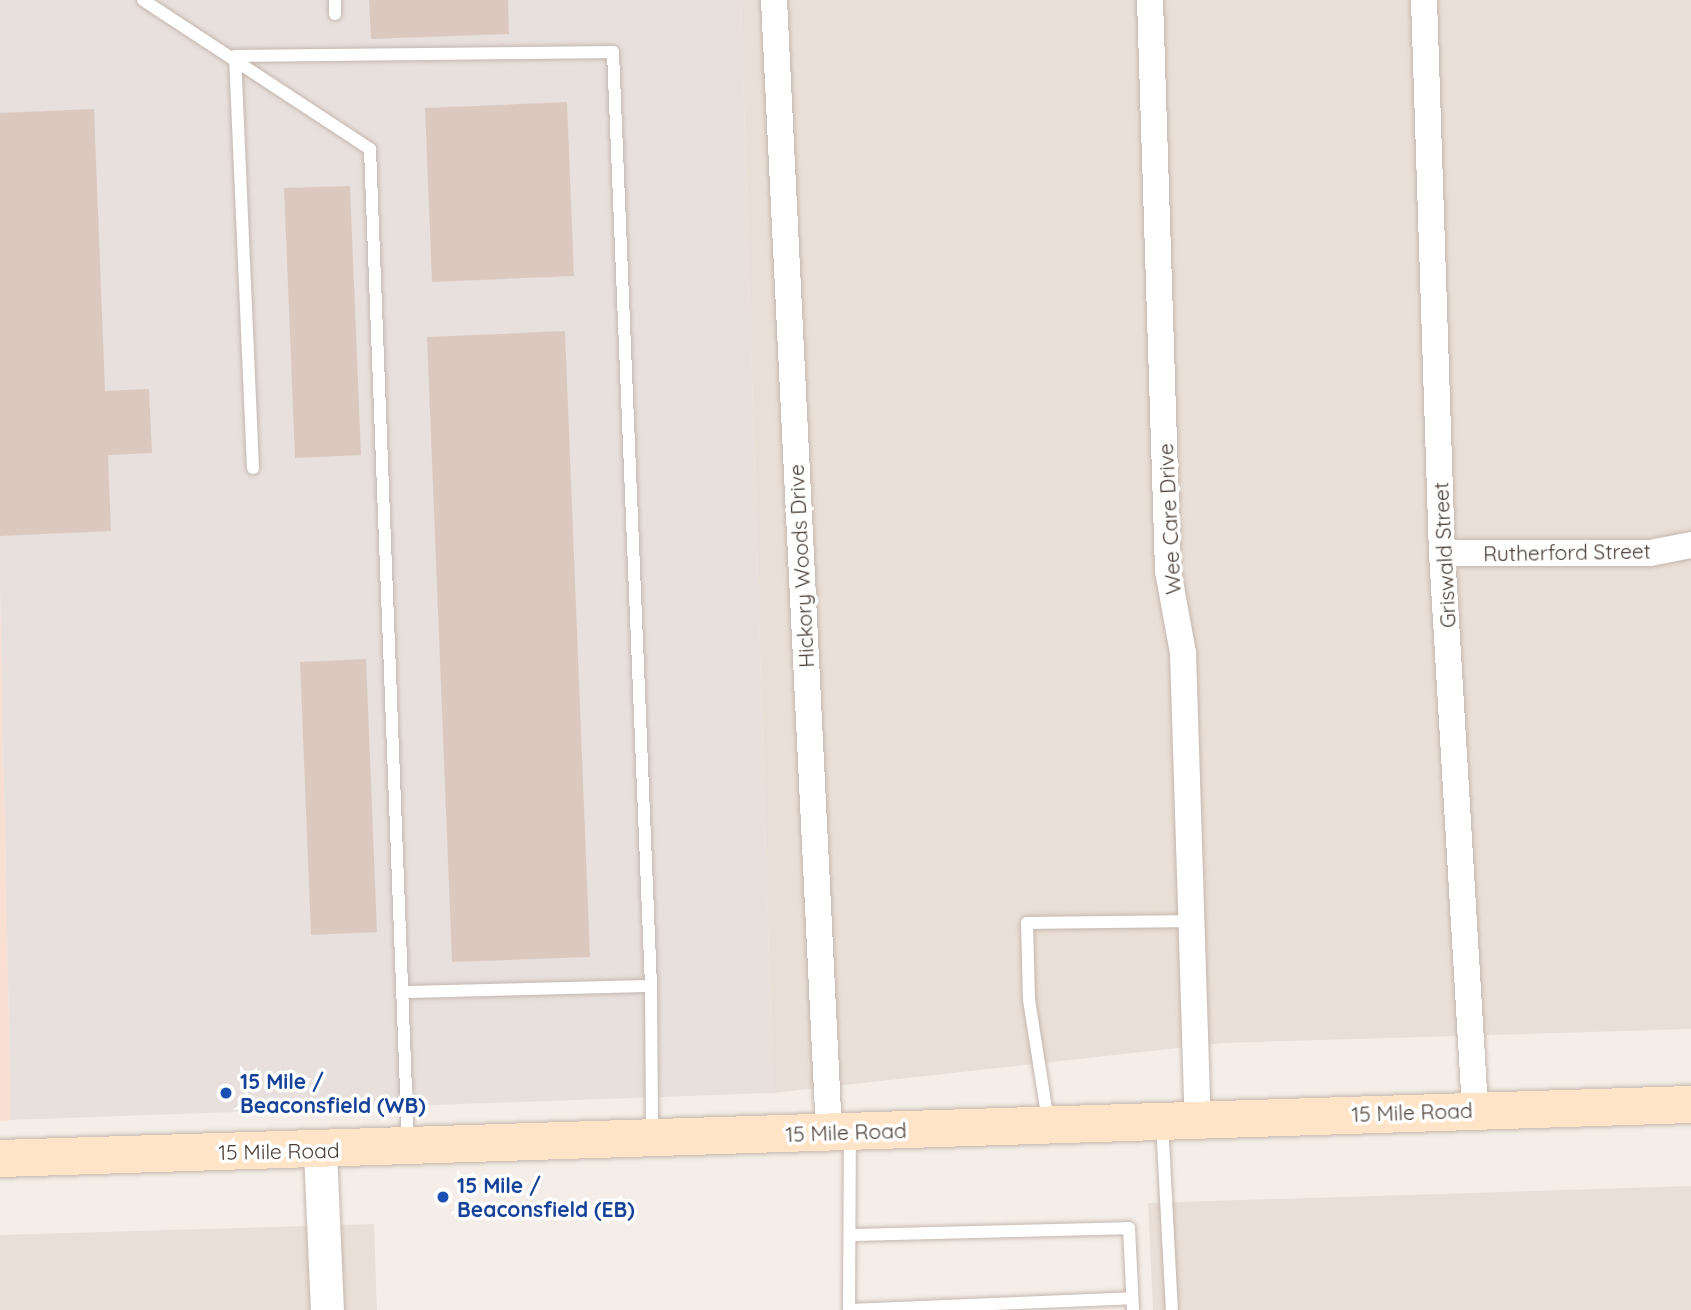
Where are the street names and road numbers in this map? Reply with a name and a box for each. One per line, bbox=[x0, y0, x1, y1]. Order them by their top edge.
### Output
street label: Wee Care Drive bbox=[1152, 443, 1186, 595]
street label: Hickory Woods Drive bbox=[783, 464, 819, 668]
street label: Griswald Street bbox=[1428, 481, 1460, 629]
street label: Rutherford Street bbox=[1483, 538, 1651, 566]
street label: 15 Mile Road bbox=[1351, 1097, 1473, 1127]
street label: 15 Mile Road bbox=[785, 1117, 907, 1147]
street label: 15 Mile Road bbox=[218, 1137, 340, 1165]

